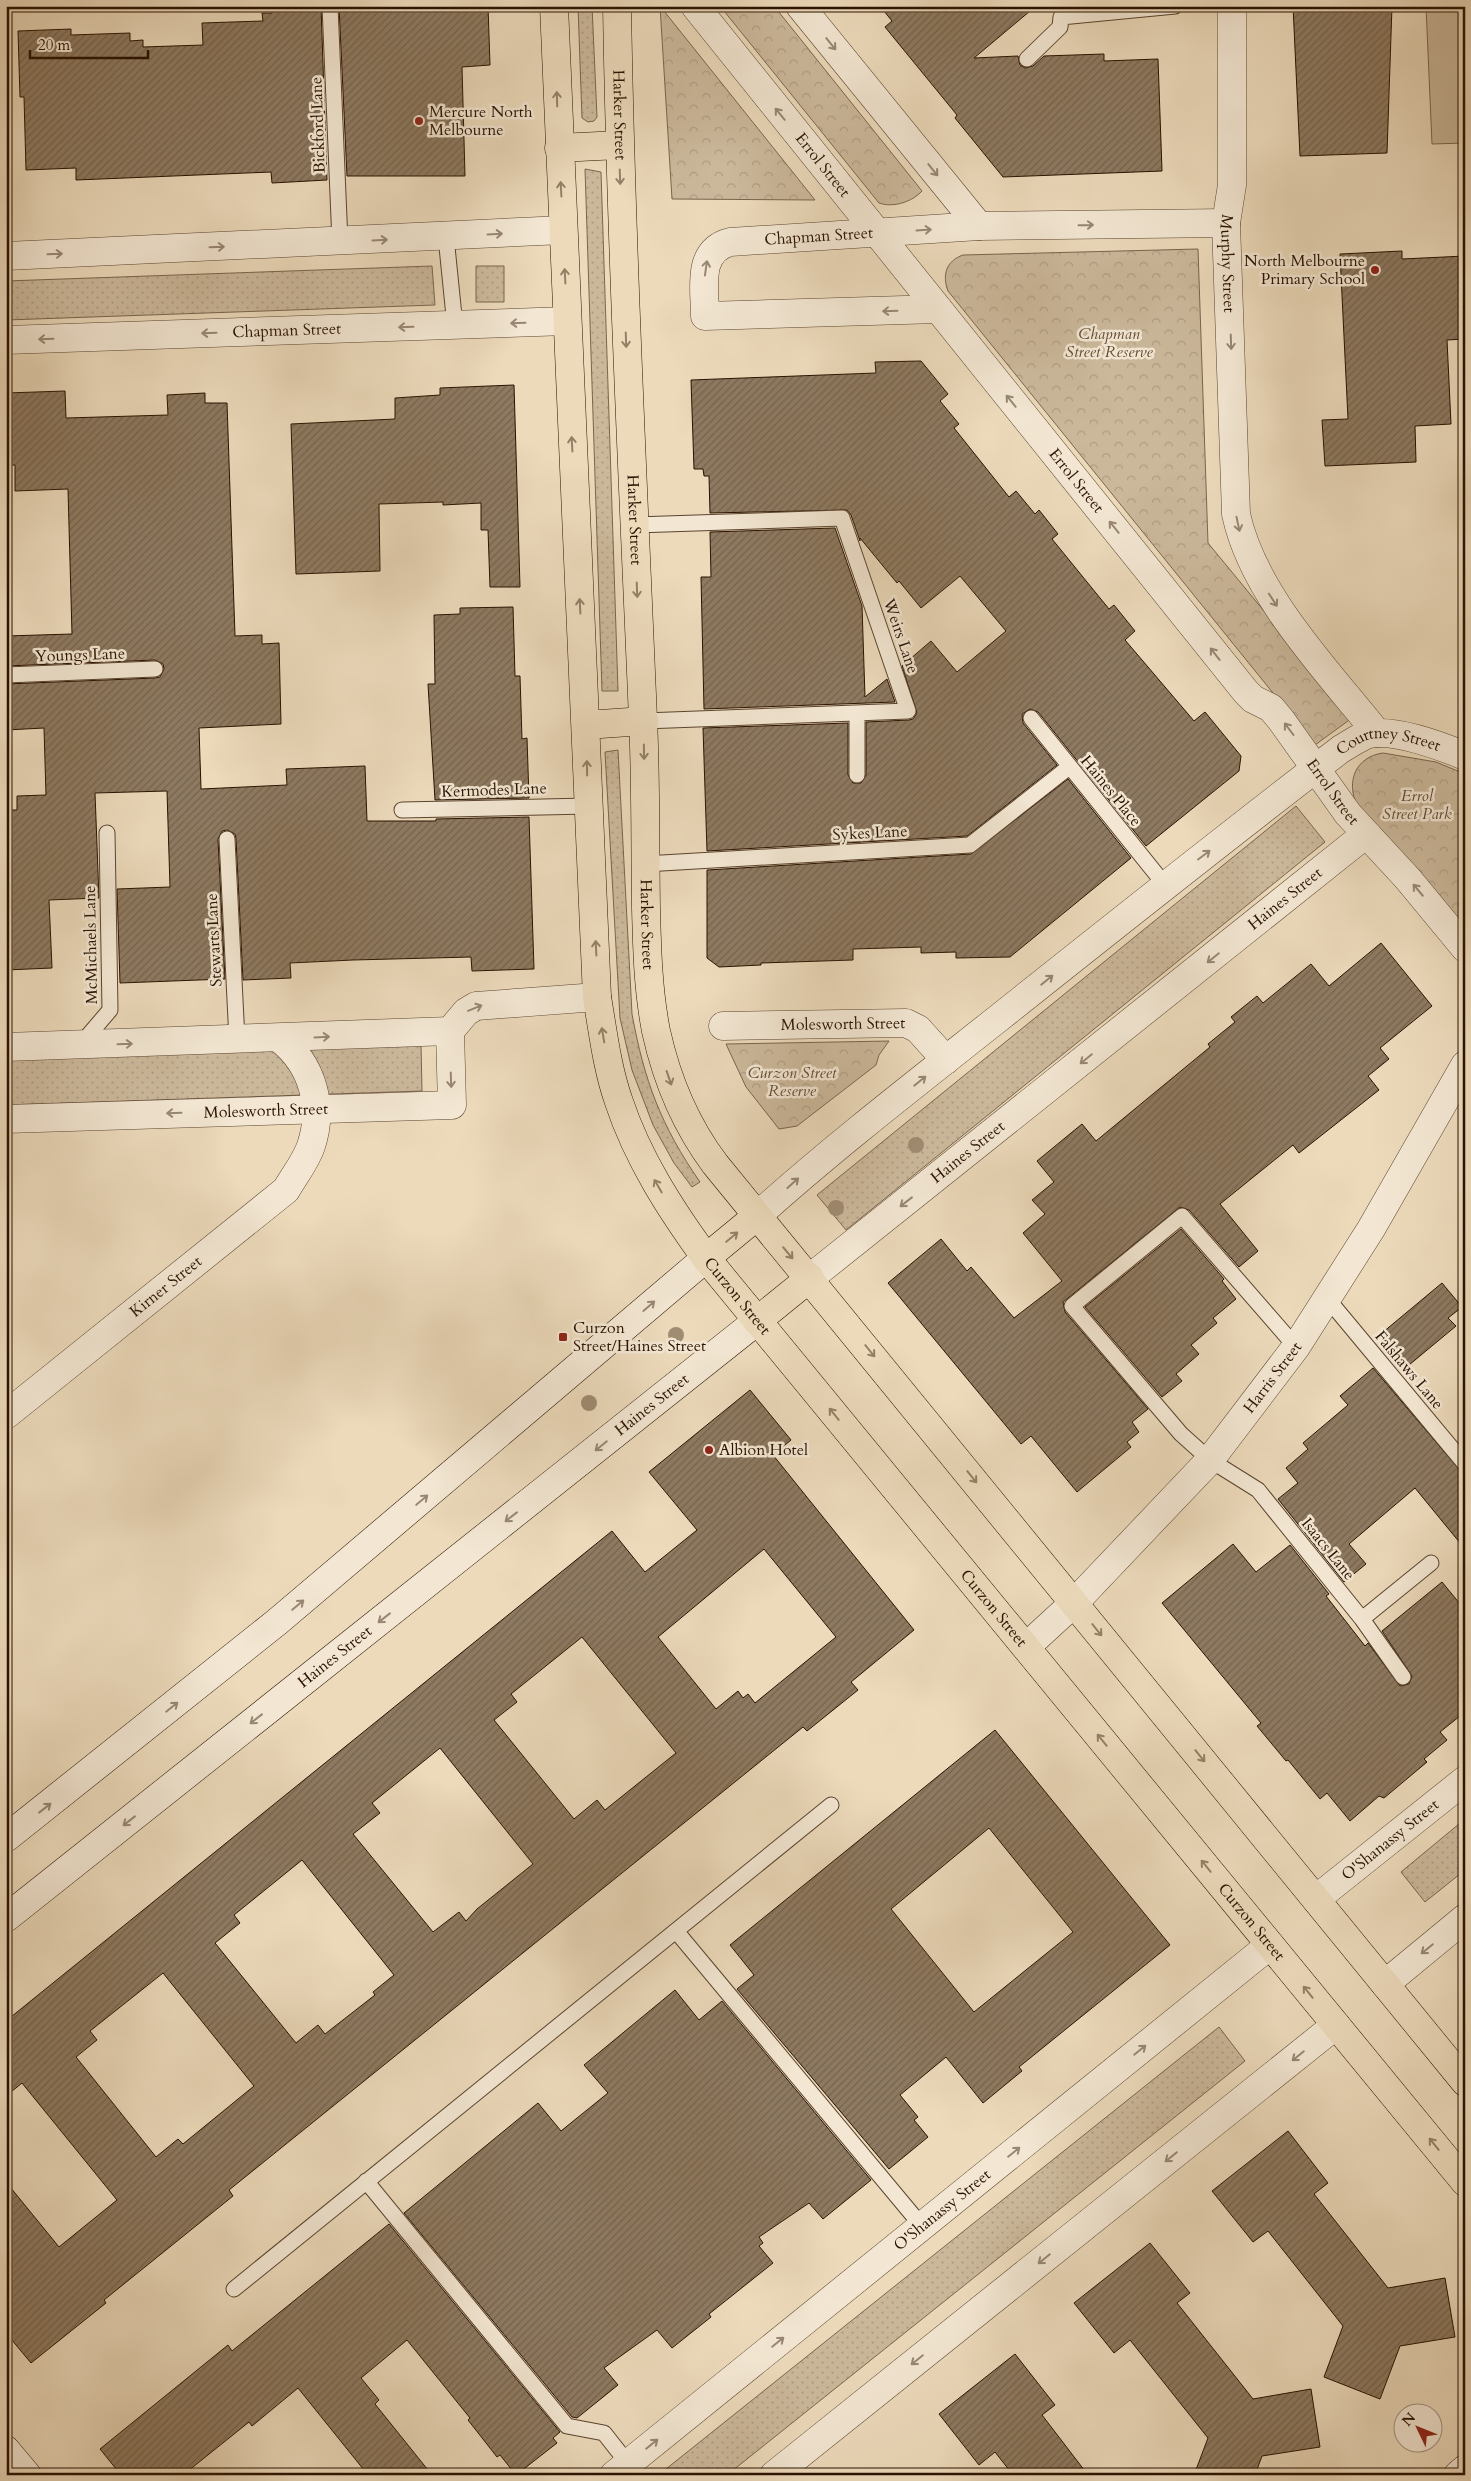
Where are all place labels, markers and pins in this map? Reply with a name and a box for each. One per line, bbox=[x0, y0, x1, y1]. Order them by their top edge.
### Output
place label: Mercure North Melbourne bbox=[429, 101, 533, 141]
marker: Mercure North Melbourne bbox=[413, 115, 425, 127]
place label: North Melbourne Primary School bbox=[1244, 250, 1365, 290]
marker: North Melbourne Primary School bbox=[1369, 264, 1381, 276]
place label: Curzon Street/Haines Street bbox=[573, 1317, 706, 1357]
marker: Curzon Street/Haines Street bbox=[557, 1331, 569, 1343]
place label: Albion Hotel bbox=[719, 1439, 808, 1461]
marker: Albion Hotel bbox=[703, 1444, 715, 1456]

